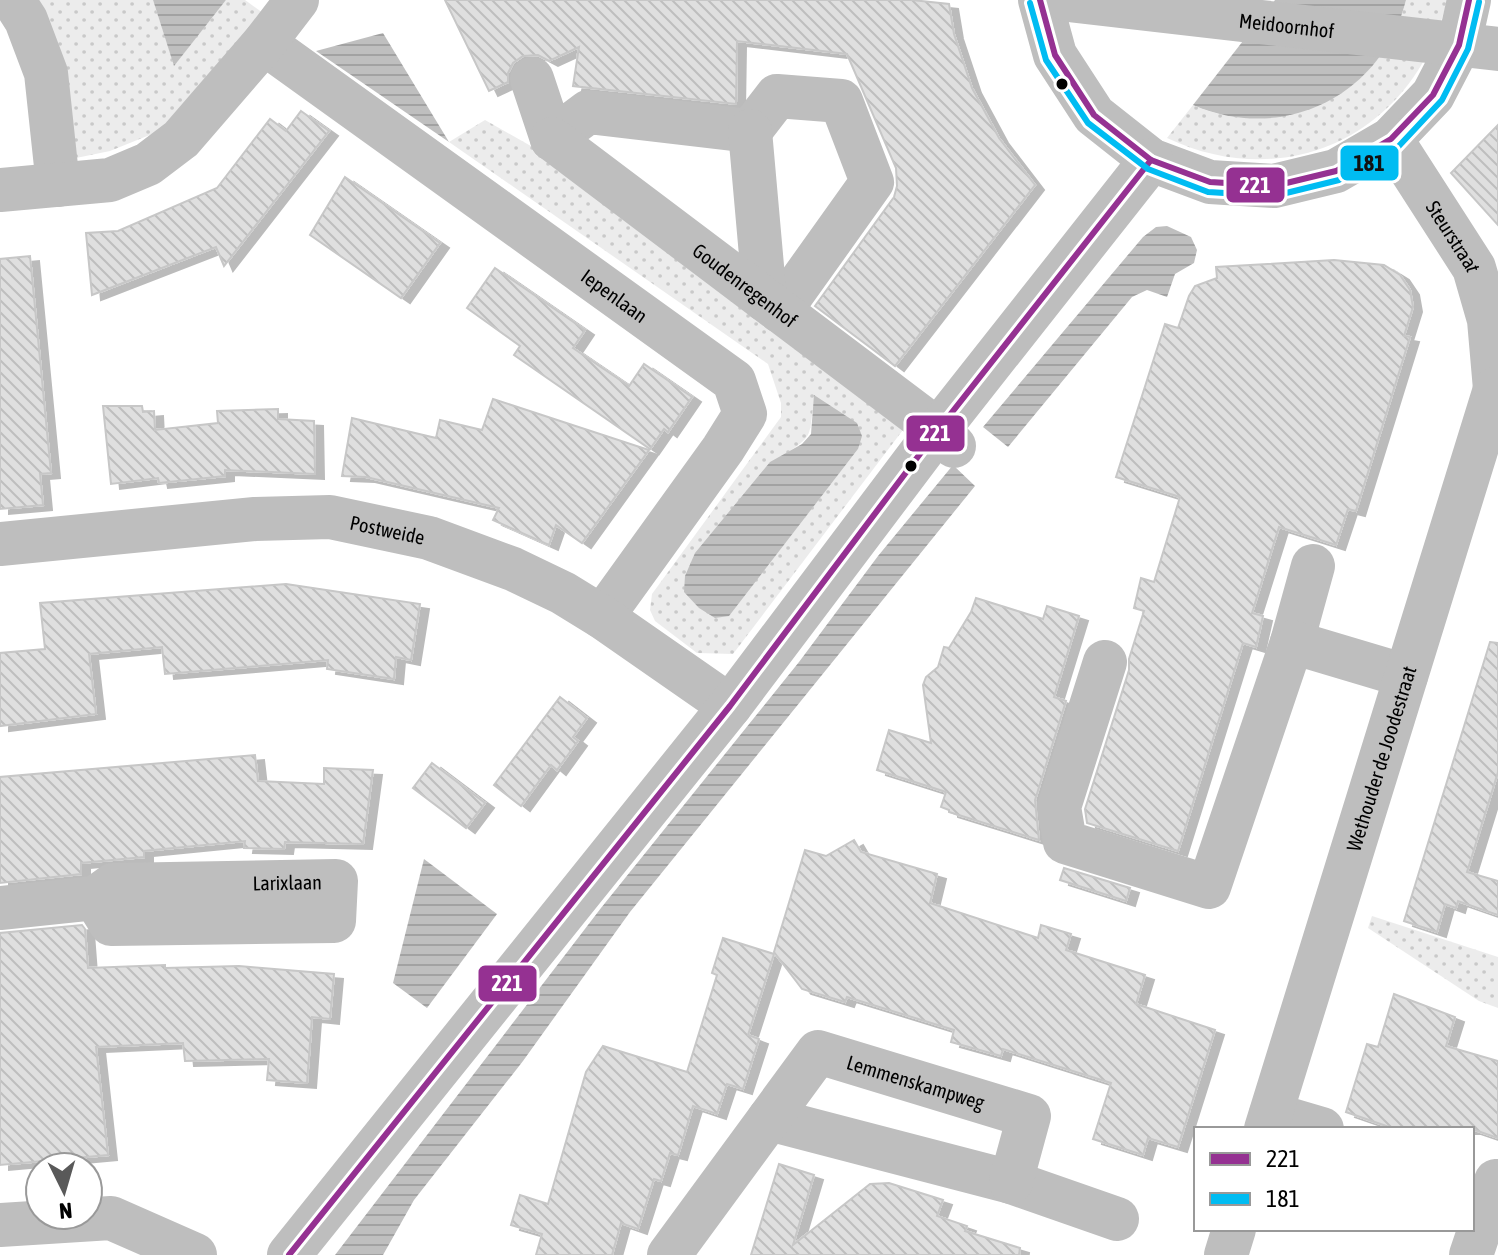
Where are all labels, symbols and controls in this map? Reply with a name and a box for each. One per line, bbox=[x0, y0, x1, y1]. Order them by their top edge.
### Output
street label: Meidoornhof bbox=[1238, 8, 1336, 42]
unlabelled marker bbox=[1054, 76, 1070, 92]
line badge: 181 bbox=[1339, 144, 1400, 182]
text: 181 bbox=[1353, 150, 1385, 176]
line badge: 221 bbox=[1225, 166, 1286, 204]
text: 221 bbox=[1239, 172, 1271, 198]
street label: Steurstraat bbox=[1422, 196, 1486, 275]
street label: Goudenregenhof bbox=[689, 238, 802, 332]
street label: Iepenlaan bbox=[577, 264, 652, 327]
line badge: 221 bbox=[905, 414, 966, 453]
text: 221 bbox=[919, 420, 951, 446]
unlabelled marker bbox=[903, 458, 919, 474]
street label: Postweide bbox=[348, 510, 427, 548]
street label: Wethouder de Joodestraat bbox=[1341, 663, 1420, 854]
street label: Larixlaan bbox=[252, 870, 322, 894]
line badge: 221 bbox=[477, 964, 538, 1003]
text: 221 bbox=[491, 970, 523, 996]
street label: Lemmenskampweg bbox=[844, 1050, 988, 1114]
legend bbox=[1194, 1127, 1474, 1231]
text: 221 bbox=[1266, 1145, 1300, 1172]
north arrow bbox=[24, 1151, 104, 1231]
text: 181 bbox=[1266, 1185, 1300, 1212]
text: N bbox=[58, 1197, 73, 1224]

